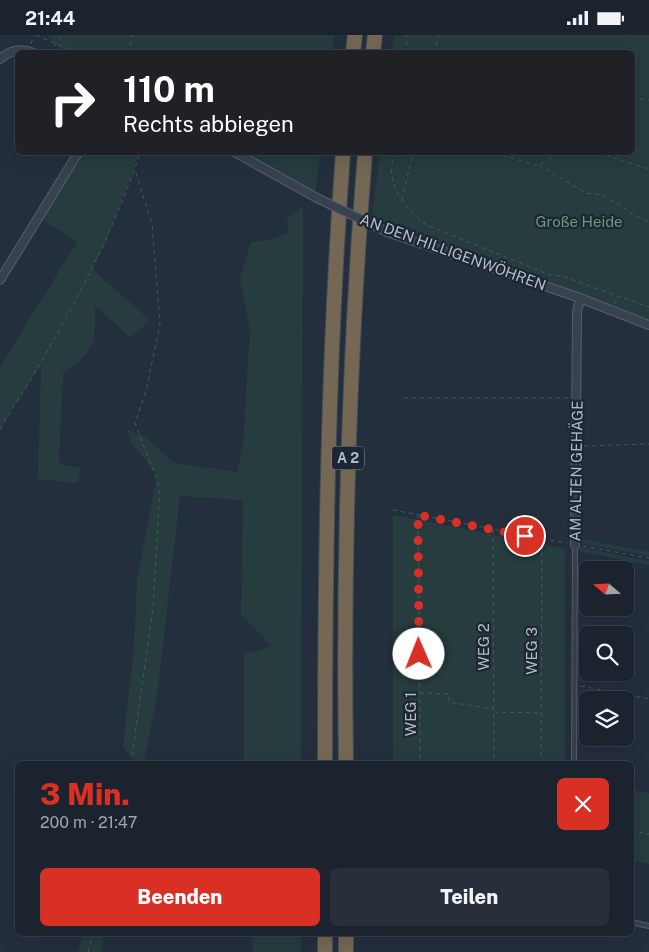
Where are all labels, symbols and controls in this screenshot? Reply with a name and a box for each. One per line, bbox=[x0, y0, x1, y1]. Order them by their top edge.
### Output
text: 21:44 bbox=[25, 7, 75, 29]
text: 110 m bbox=[123, 69, 215, 110]
icon: right bbox=[40, 70, 105, 135]
text: Rechts abbiegen bbox=[123, 111, 294, 137]
street label: AN DEN HILLIGENWÖHREN bbox=[358, 209, 549, 294]
park label: Große Heide bbox=[535, 213, 623, 230]
street label: AM ALTEN GEHÄGE bbox=[565, 400, 586, 542]
road number: A 2 bbox=[332, 447, 364, 469]
pin bbox=[504, 515, 546, 557]
icon: arrive bbox=[511, 522, 539, 550]
north arrow bbox=[579, 561, 634, 616]
map controls bbox=[579, 561, 634, 746]
street label: WEG 2 bbox=[475, 623, 492, 671]
button: search bbox=[579, 626, 634, 681]
position arrow bbox=[392, 627, 444, 679]
street label: WEG 3 bbox=[523, 627, 540, 675]
button: layers bbox=[579, 691, 634, 746]
street label: WEG 1 bbox=[402, 692, 419, 736]
text: 3 Min. bbox=[40, 776, 130, 812]
button: close bbox=[557, 778, 609, 830]
text: 200 m · 21:47 bbox=[40, 813, 137, 832]
button: Beenden bbox=[40, 868, 320, 926]
button: Teilen bbox=[330, 868, 609, 926]

